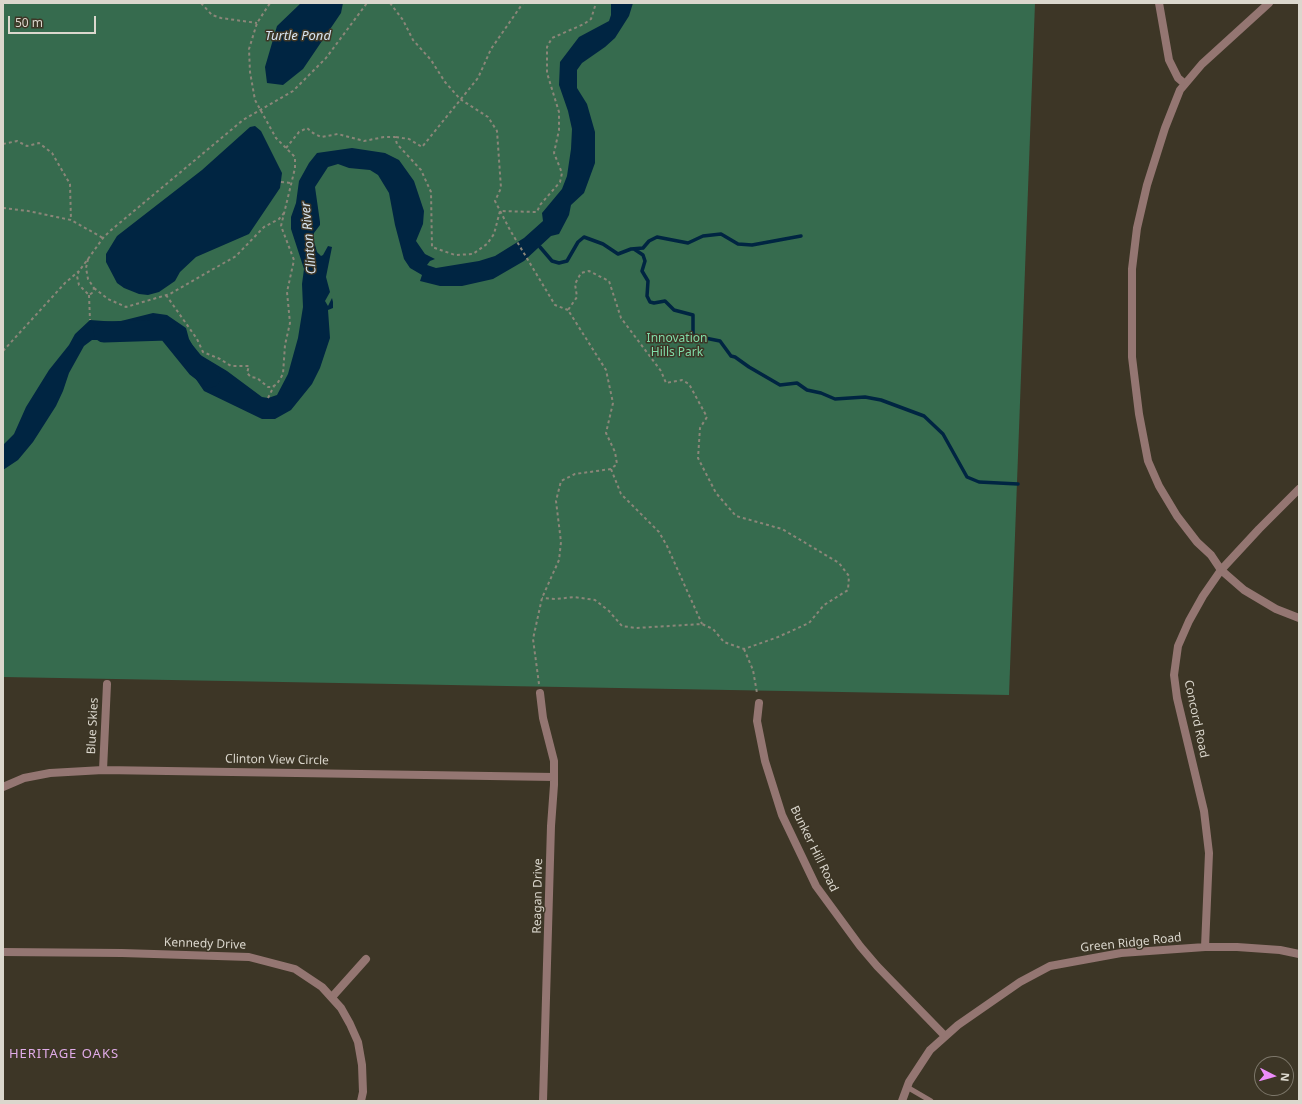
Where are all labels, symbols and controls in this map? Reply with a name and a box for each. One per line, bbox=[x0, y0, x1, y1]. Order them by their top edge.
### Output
scale bar bbox=[10, 8, 98, 34]
text: 50 m bbox=[15, 14, 43, 31]
water label: Turtle Pond bbox=[265, 28, 331, 44]
water label: Clinton River bbox=[298, 201, 320, 275]
park label: Innovation Hills Park bbox=[647, 332, 707, 360]
street label: Concord Road bbox=[1181, 679, 1211, 759]
street label: Blue Skies bbox=[84, 697, 102, 755]
street label: Clinton View Circle bbox=[225, 752, 329, 768]
street label: Bunker Hill Road bbox=[787, 804, 841, 894]
street label: Reagan Drive bbox=[530, 858, 546, 934]
street label: Green Ridge Road bbox=[1080, 931, 1182, 955]
street label: Kennedy Drive bbox=[164, 935, 246, 953]
district label: HERITAGE OAKS bbox=[9, 1046, 119, 1062]
north arrow bbox=[1254, 1056, 1294, 1096]
text: N bbox=[1278, 1072, 1293, 1082]

